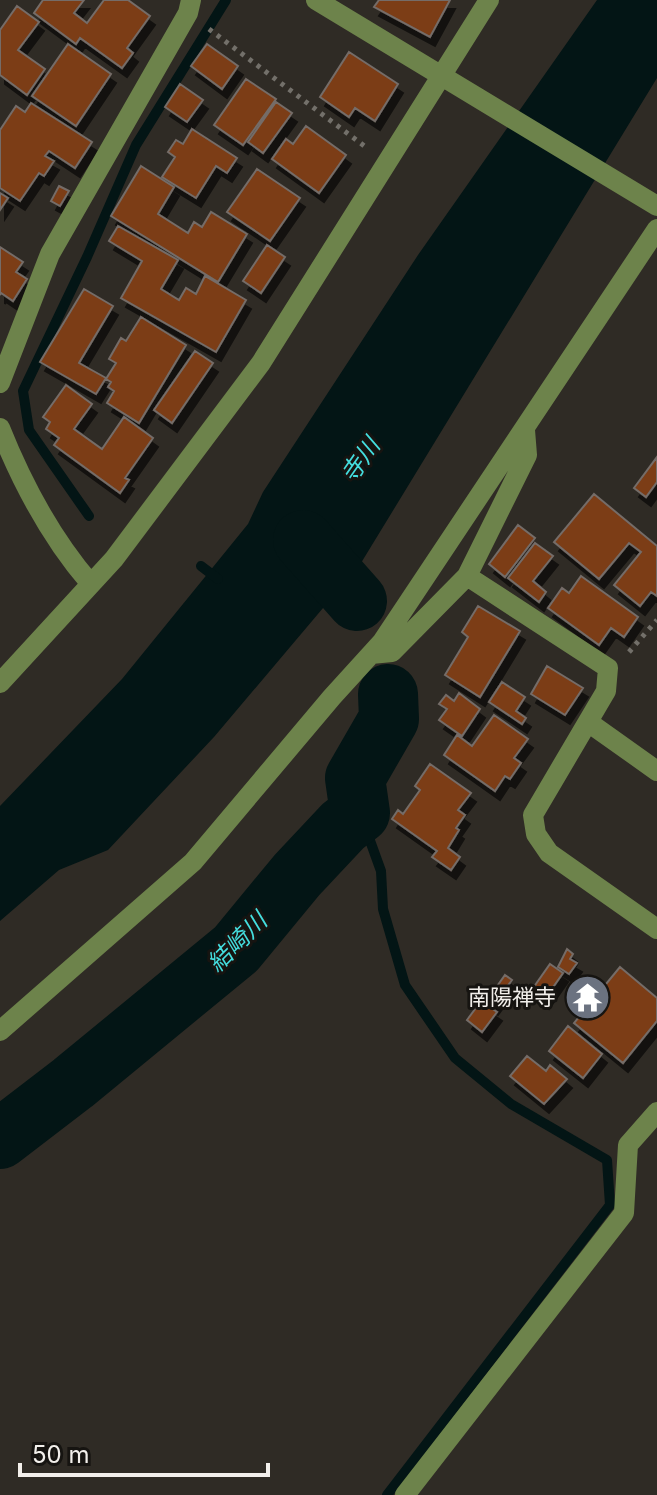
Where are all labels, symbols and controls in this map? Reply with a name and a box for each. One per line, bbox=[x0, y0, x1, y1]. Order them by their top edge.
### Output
water label: 寺川 bbox=[334, 430, 387, 488]
water label: 結崎川 bbox=[201, 904, 275, 978]
temple icon: 南陽禅寺 bbox=[563, 973, 611, 1021]
place label: 南陽禅寺 bbox=[468, 984, 556, 1010]
scale bar bbox=[20, 1427, 268, 1477]
text: 50 m bbox=[32, 1440, 90, 1469]

